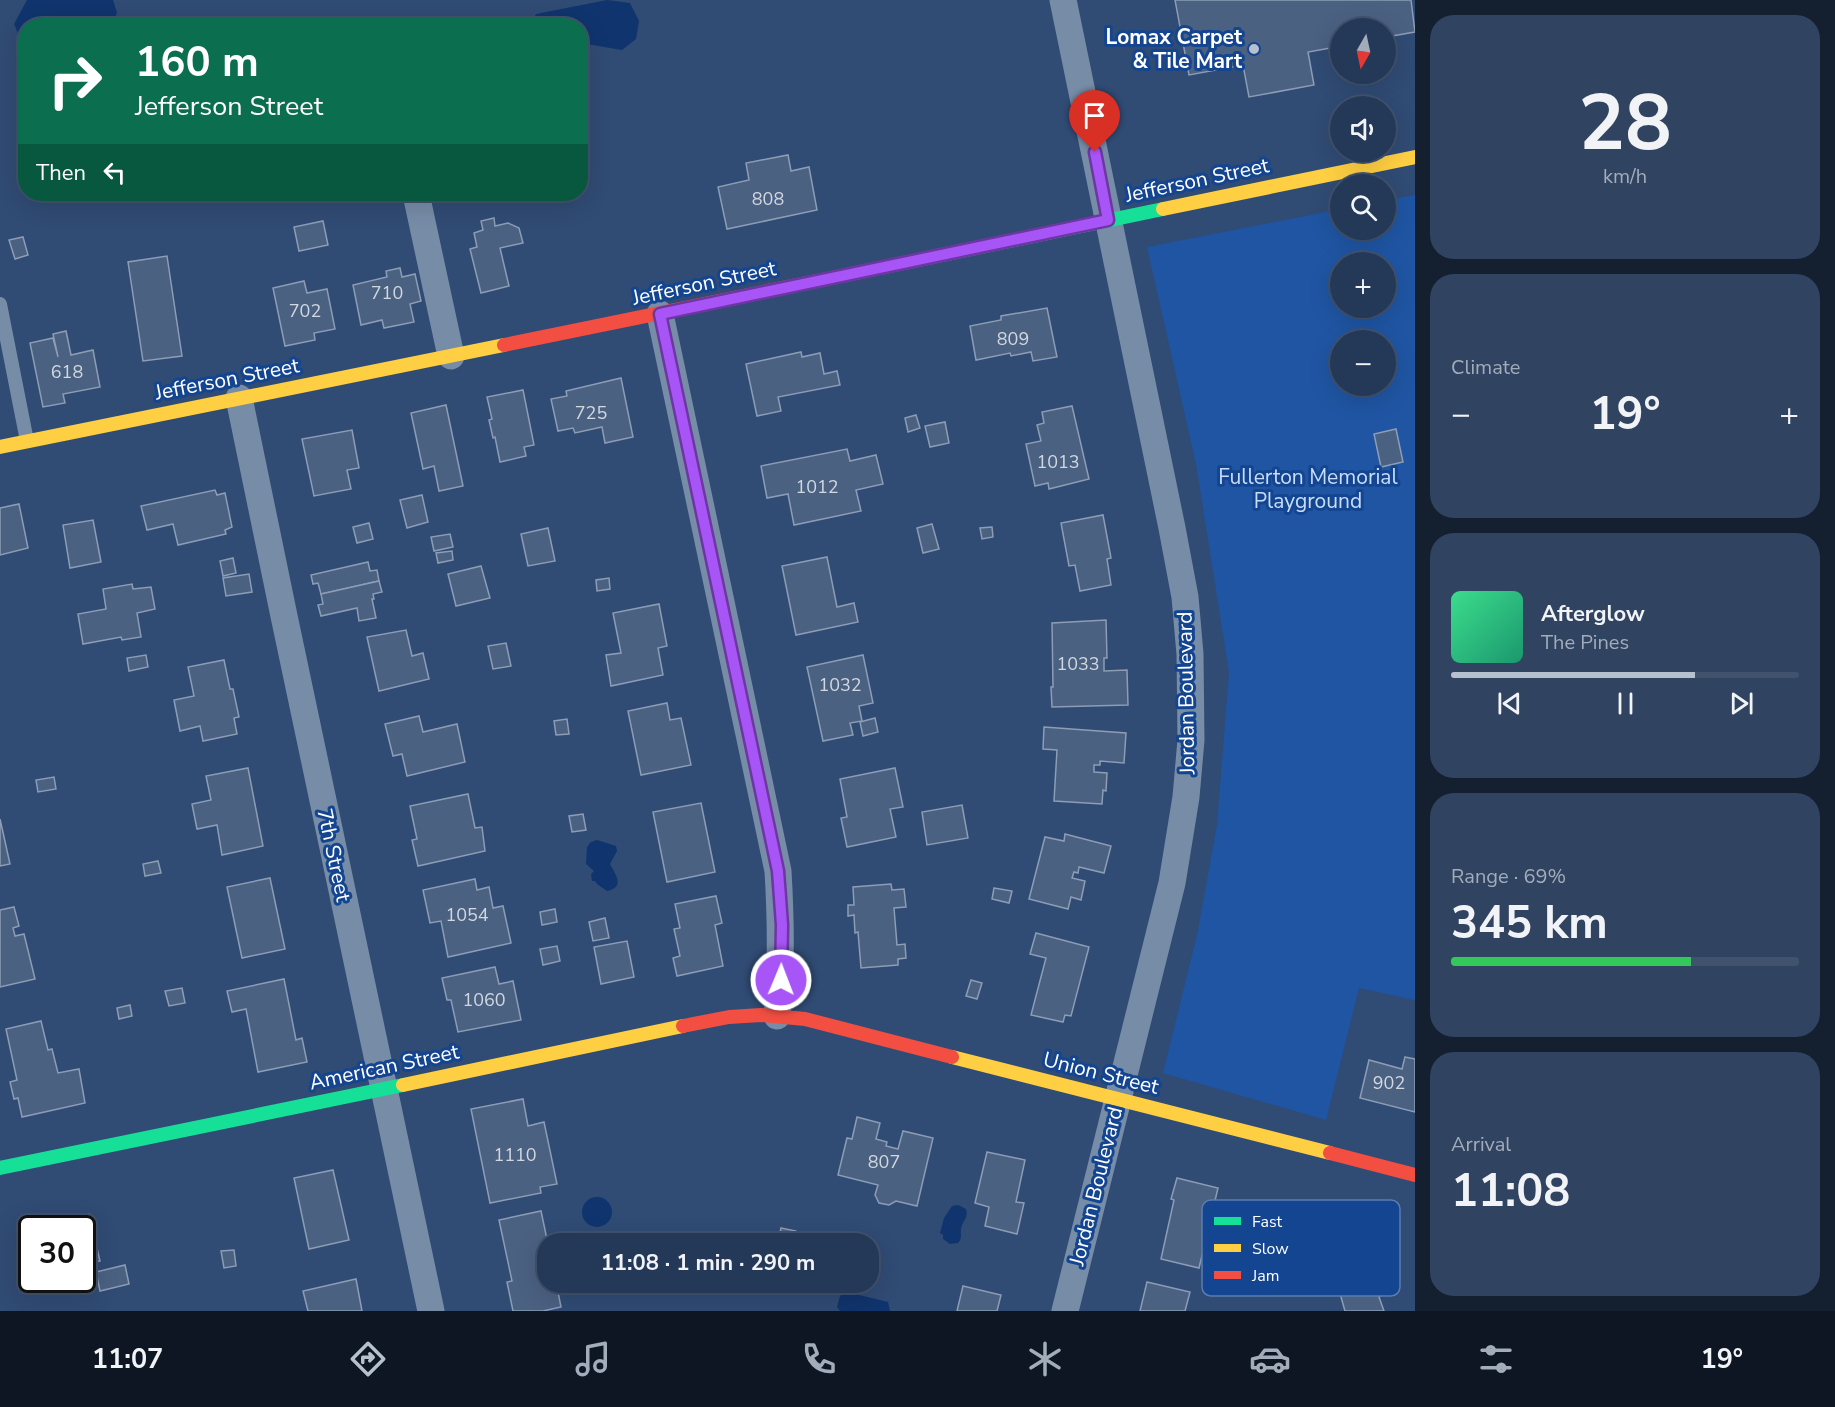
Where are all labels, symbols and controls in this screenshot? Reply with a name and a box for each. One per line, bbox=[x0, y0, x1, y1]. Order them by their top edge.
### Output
north arrow bbox=[1330, 18, 1396, 84]
map controls bbox=[1330, 18, 1396, 396]
place label: Lomax Carpet & Tile Mart bbox=[1106, 23, 1243, 75]
text: 160 m bbox=[135, 34, 259, 91]
icon: right bbox=[36, 42, 114, 120]
marker: Lomax Carpet & Tile Mart bbox=[1247, 42, 1261, 56]
text: 28 bbox=[1578, 70, 1672, 177]
text: Jefferson Street bbox=[135, 88, 323, 125]
pin bbox=[1069, 90, 1120, 152]
button: sound bbox=[1330, 96, 1396, 162]
icon: arrive bbox=[1078, 99, 1111, 132]
street label: Jefferson Street bbox=[1122, 151, 1272, 209]
icon: left bbox=[98, 156, 131, 189]
text: Then bbox=[36, 158, 86, 188]
text: km/h bbox=[1603, 163, 1647, 190]
button: search bbox=[1330, 174, 1396, 240]
house number: 808 bbox=[752, 187, 784, 211]
button: + bbox=[1330, 252, 1396, 318]
street label: Jefferson Street bbox=[629, 254, 779, 312]
house number: 710 bbox=[371, 281, 403, 305]
house number: 702 bbox=[289, 299, 321, 323]
house number: 809 bbox=[997, 327, 1029, 351]
button: − bbox=[1330, 330, 1396, 396]
street label: Jefferson Street bbox=[152, 351, 302, 407]
text: Climate bbox=[1451, 354, 1520, 381]
house number: 618 bbox=[51, 360, 83, 384]
text: 19° bbox=[1589, 384, 1661, 445]
text: − bbox=[1451, 392, 1471, 437]
text: + bbox=[1779, 392, 1799, 437]
house number: 725 bbox=[575, 401, 607, 425]
house number: 1013 bbox=[1036, 450, 1080, 474]
park label: Fullerton Memorial Playground bbox=[1218, 463, 1398, 515]
house number: 1012 bbox=[795, 475, 839, 499]
text: Afterglow bbox=[1541, 599, 1645, 629]
street label: Jordan Boulevard bbox=[1171, 611, 1201, 776]
text: The Pines bbox=[1541, 629, 1629, 656]
house number: 1033 bbox=[1056, 652, 1100, 676]
house number: 1032 bbox=[818, 673, 862, 697]
icon: previous bbox=[1493, 687, 1526, 720]
icon: pause bbox=[1609, 687, 1642, 720]
icon: next bbox=[1725, 687, 1758, 720]
street label: 7th Street bbox=[310, 806, 358, 905]
text: Range · 69% bbox=[1451, 863, 1566, 890]
text: 345 km bbox=[1451, 893, 1608, 954]
house number: 1054 bbox=[445, 903, 489, 927]
position arrow bbox=[749, 948, 813, 1012]
house number: 1060 bbox=[462, 988, 506, 1012]
street label: American Street bbox=[307, 1037, 462, 1097]
street label: Union Street bbox=[1040, 1045, 1162, 1101]
house number: 902 bbox=[1373, 1071, 1405, 1095]
street label: Jordan Boulevard bbox=[1062, 1104, 1129, 1269]
text: Arrival bbox=[1451, 1131, 1511, 1158]
house number: 1110 bbox=[493, 1143, 537, 1167]
house number: 807 bbox=[868, 1150, 900, 1174]
text: 11:08 bbox=[1451, 1161, 1570, 1222]
legend bbox=[1202, 1200, 1400, 1296]
text: Fast bbox=[1252, 1211, 1283, 1233]
speed limit sign: 30 bbox=[18, 1215, 96, 1293]
text: Slow bbox=[1252, 1238, 1289, 1260]
text: 11:08 · 1 min · 290 m bbox=[601, 1248, 815, 1278]
text: Jam bbox=[1251, 1265, 1279, 1287]
icon: directions bbox=[347, 1338, 389, 1380]
icon: music bbox=[572, 1338, 614, 1380]
icon: phone bbox=[798, 1338, 840, 1380]
icon: climate bbox=[1024, 1338, 1066, 1380]
icon: car bbox=[1249, 1338, 1291, 1380]
icon: filters bbox=[1475, 1338, 1517, 1380]
text: 11:07 bbox=[92, 1341, 163, 1378]
text: 19° bbox=[1700, 1341, 1743, 1378]

